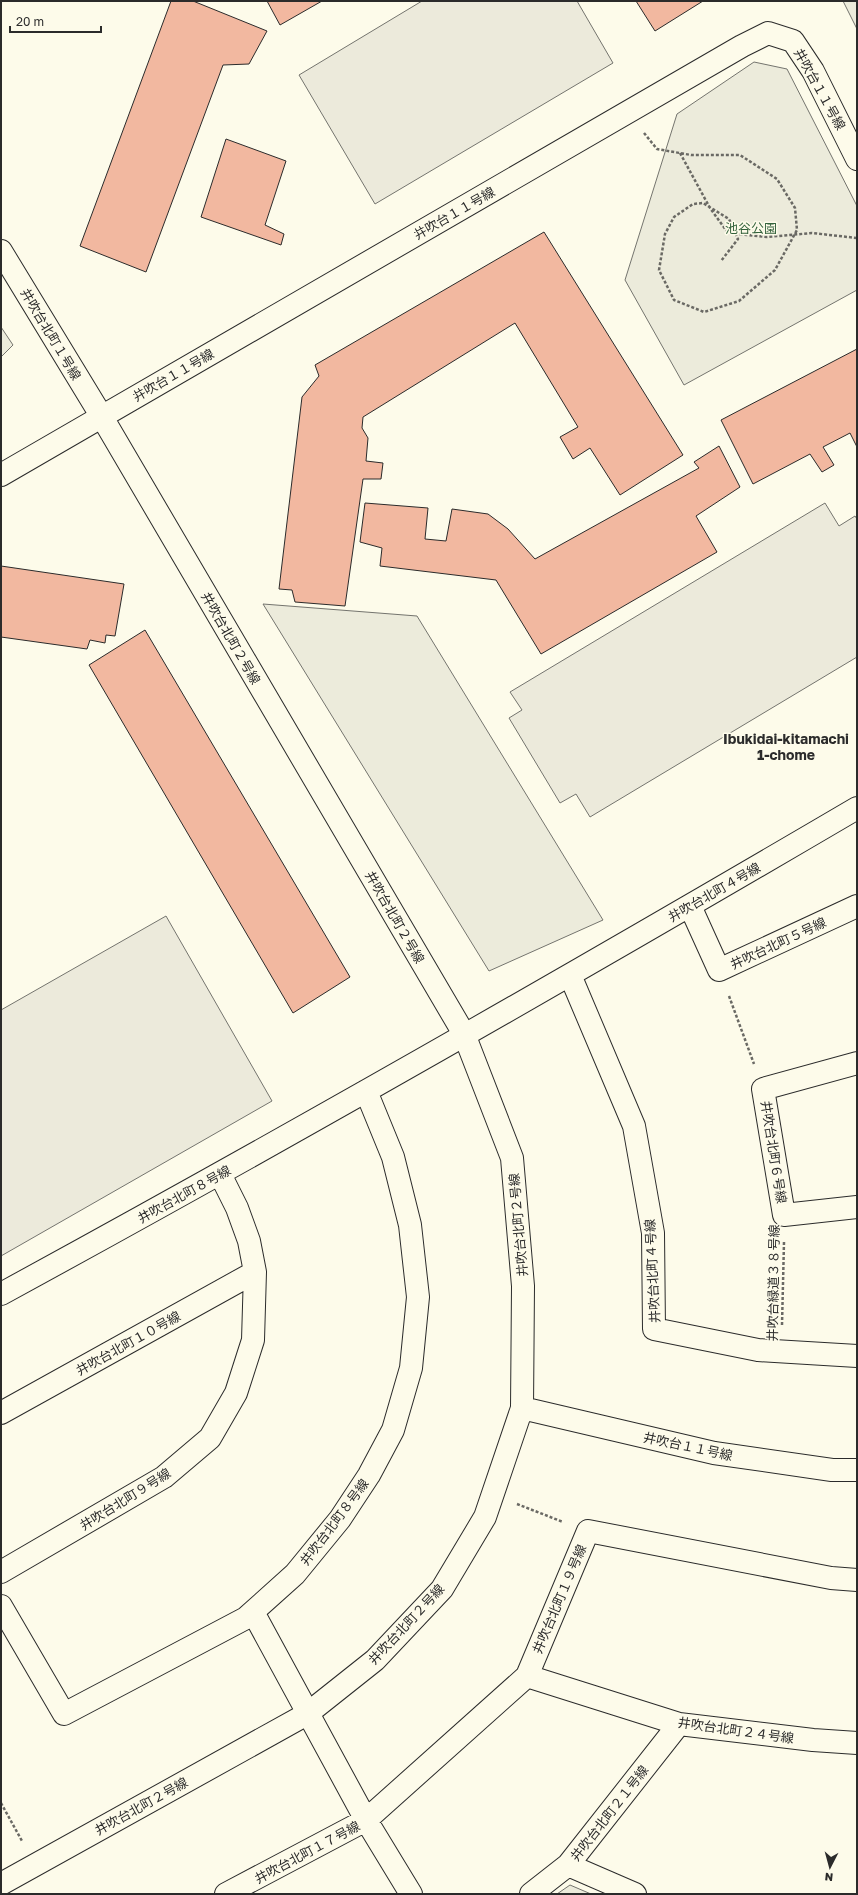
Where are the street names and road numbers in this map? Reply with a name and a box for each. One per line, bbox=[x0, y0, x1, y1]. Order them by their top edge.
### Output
street label: 井吹台１１号線 bbox=[791, 45, 849, 133]
street label: 井吹台１１号線 bbox=[411, 183, 497, 243]
street label: 井吹台北町１号線 bbox=[17, 285, 85, 383]
street label: 井吹台１１号線 bbox=[130, 345, 216, 405]
street label: 井吹台北町２号線 bbox=[198, 589, 264, 687]
street label: 井吹台北町４号線 bbox=[665, 859, 763, 925]
street label: 井吹台北町２号線 bbox=[362, 868, 428, 966]
street label: 井吹台北町５号線 bbox=[727, 914, 829, 972]
street label: 井吹台北町６号線 bbox=[758, 1099, 790, 1205]
street label: 井吹台北町８号線 bbox=[135, 1162, 233, 1226]
street label: 井吹台北町２号線 bbox=[505, 1172, 531, 1278]
street label: 井吹台北町４号線 bbox=[641, 1219, 663, 1323]
street label: 井吹台緑道３８号線 bbox=[764, 1224, 782, 1342]
street label: 井吹台北町１０号線 bbox=[73, 1308, 183, 1378]
street label: 井吹台１１号線 bbox=[642, 1429, 734, 1463]
street label: 井吹台北町９号線 bbox=[77, 1465, 173, 1533]
street label: 井吹台北町８号線 bbox=[296, 1476, 372, 1568]
street label: 井吹台北町１９号線 bbox=[529, 1542, 589, 1656]
street label: 井吹台北町２号線 bbox=[365, 1581, 447, 1667]
street label: 井吹台北町２４号線 bbox=[677, 1714, 795, 1746]
street label: 井吹台北町２１号線 bbox=[567, 1762, 651, 1864]
street label: 井吹台北町２号線 bbox=[92, 1774, 190, 1838]
street label: 井吹台北町１７号線 bbox=[252, 1817, 362, 1887]

